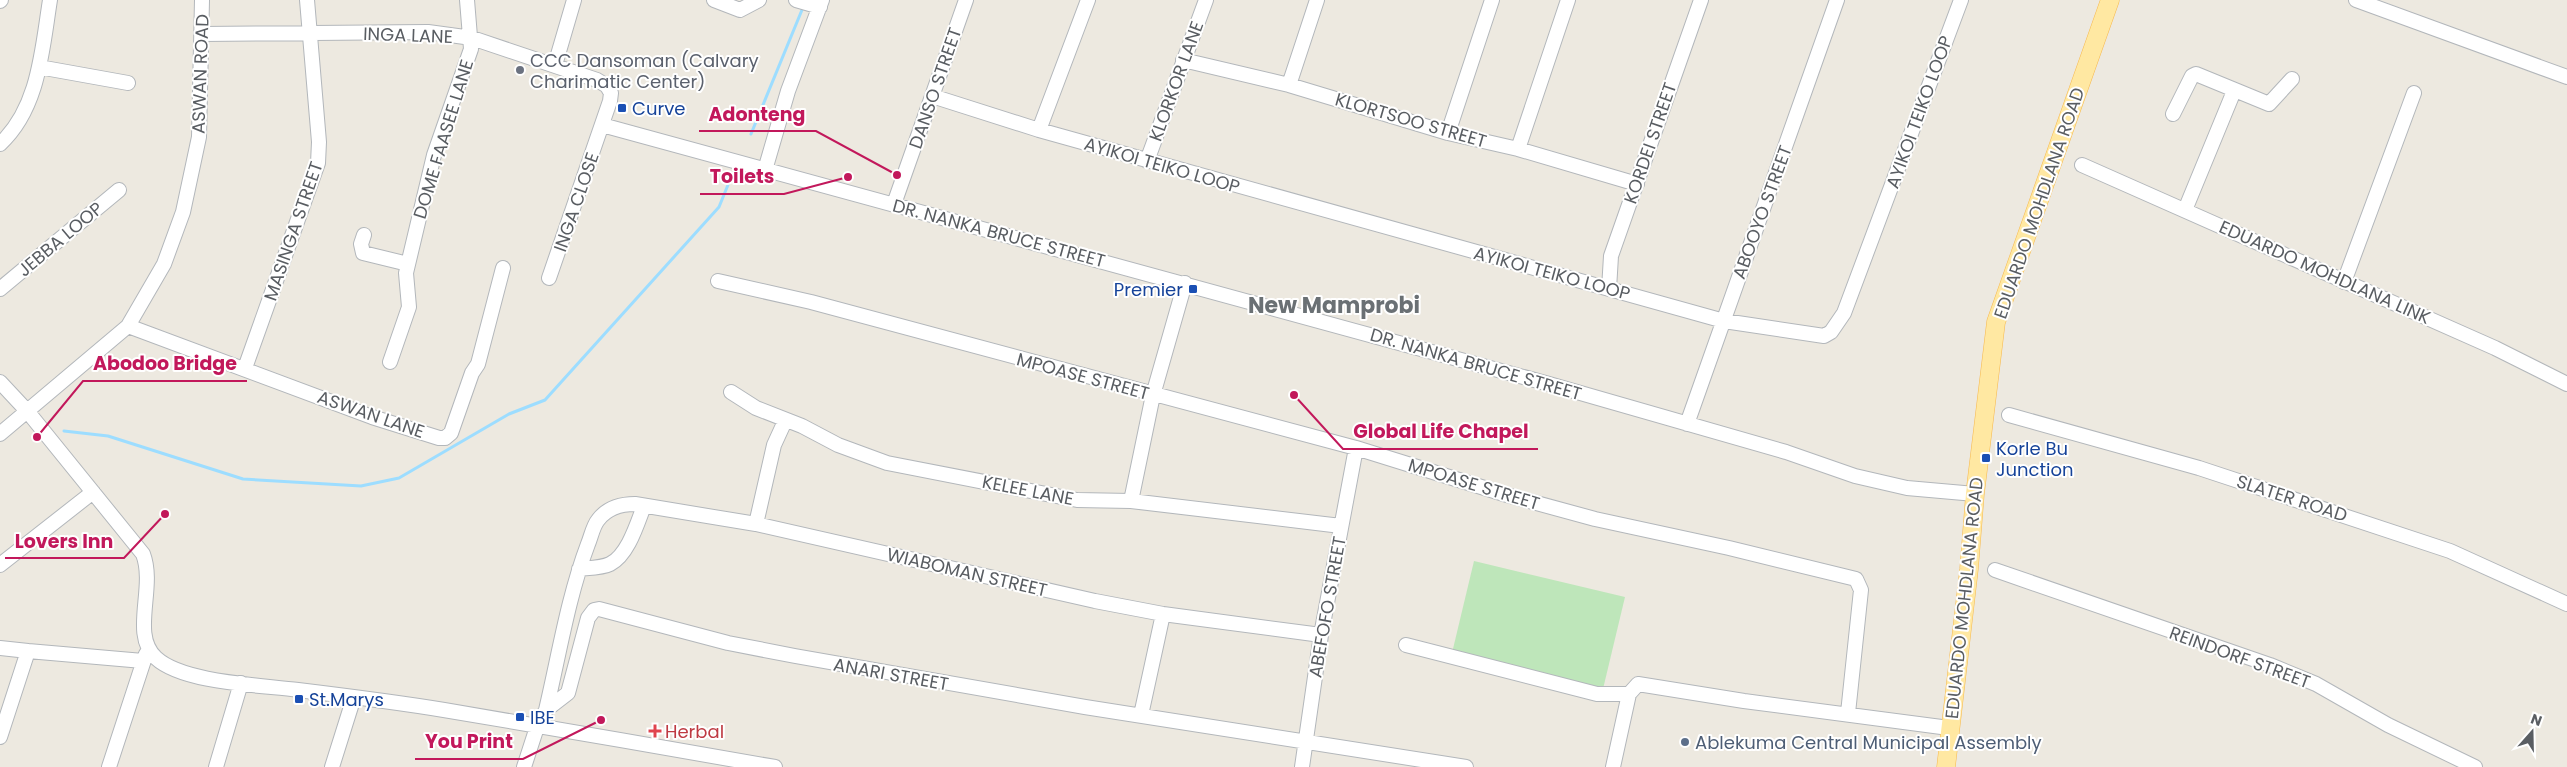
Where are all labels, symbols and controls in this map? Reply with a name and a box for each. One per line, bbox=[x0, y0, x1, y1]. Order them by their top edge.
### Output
street label: ASWAN ROAD bbox=[185, 14, 215, 134]
street label: KLORKOR LANE bbox=[1143, 17, 1209, 145]
street label: INGA LANE bbox=[363, 21, 453, 49]
street label: DANSO STREET bbox=[903, 24, 967, 152]
street label: AYIKOI TEIKO LOOP bbox=[1880, 32, 1958, 192]
place label: CCC Dansoman (Calvary Charimatic Center) bbox=[530, 48, 759, 94]
street label: DOME FAASEE LANE bbox=[407, 56, 479, 222]
marker: CCC Dansoman (Calvary Charimatic Center) bbox=[514, 64, 526, 76]
street label: KORDEI STREET bbox=[1618, 79, 1682, 207]
street label: EDUARDO MOHDLANA ROAD bbox=[1988, 84, 2090, 322]
street label: KLORTSOO STREET bbox=[1332, 86, 1490, 154]
place label: Curve bbox=[632, 96, 685, 121]
callout: Adonteng bbox=[699, 97, 816, 131]
text: Adonteng bbox=[709, 101, 805, 128]
marker: Curve bbox=[616, 102, 628, 114]
street label: AYIKOI TEIKO LOOP bbox=[1081, 131, 1243, 199]
street label: ABOOYO STREET bbox=[1726, 142, 1798, 282]
street label: INGA CLOSE bbox=[547, 149, 605, 255]
street label: MASINGA STREET bbox=[257, 158, 329, 304]
callout: Toilets bbox=[700, 160, 784, 194]
text: Toilets bbox=[710, 163, 774, 190]
street label: DR. NANKA BRUCE STREET bbox=[890, 193, 1108, 273]
street label: JEBBA LOOP bbox=[12, 196, 108, 282]
street label: EDUARDO MOHDLANA LINK bbox=[2215, 214, 2435, 330]
street label: AYIKOI TEIKO LOOP bbox=[1471, 240, 1633, 306]
place label: Premier bbox=[1114, 277, 1183, 302]
marker: Premier bbox=[1187, 283, 1199, 295]
district label: New Mamprobi bbox=[1248, 290, 1420, 321]
street label: DR. NANKA BRUCE STREET bbox=[1367, 322, 1585, 406]
street label: MPOASE STREET bbox=[1014, 346, 1152, 406]
callout: Abodoo Bridge bbox=[83, 347, 247, 381]
text: Abodoo Bridge bbox=[93, 350, 237, 377]
street label: ASWAN LANE bbox=[314, 384, 428, 444]
callout: Global Life Chapel bbox=[1343, 415, 1538, 449]
text: Global Life Chapel bbox=[1353, 418, 1529, 445]
place label: Korle Bu Junction bbox=[1996, 436, 2074, 482]
street label: MPOASE STREET bbox=[1405, 452, 1543, 516]
marker: Korle Bu Junction bbox=[1980, 452, 1992, 464]
street label: SLATER ROAD bbox=[2233, 468, 2351, 528]
street label: KELEE LANE bbox=[980, 469, 1076, 511]
street label: EDUARDO MOHDLANA ROAD bbox=[1939, 476, 1989, 720]
callout: Lovers Inn bbox=[5, 524, 124, 558]
text: Lovers Inn bbox=[15, 528, 113, 555]
street label: ABEFOFO STREET bbox=[1302, 534, 1352, 680]
street label: WIABOMAN STREET bbox=[884, 541, 1050, 603]
street label: REINDORF STREET bbox=[2166, 620, 2314, 694]
street label: ANARI STREET bbox=[831, 652, 951, 696]
place label: St.Marys bbox=[309, 687, 384, 712]
marker: St.Marys bbox=[293, 693, 305, 705]
place label: IBE bbox=[530, 705, 555, 730]
north arrow bbox=[2507, 707, 2557, 757]
text: N bbox=[2528, 709, 2545, 731]
marker: IBE bbox=[514, 711, 526, 723]
place label: Herbal bbox=[665, 719, 724, 744]
callout: You Print bbox=[415, 725, 523, 759]
marker: Herbal bbox=[649, 725, 661, 737]
text: You Print bbox=[425, 728, 513, 755]
place label: Ablekuma Central Municipal Assembly bbox=[1695, 730, 2042, 755]
marker: Ablekuma Central Municipal Assembly bbox=[1679, 736, 1691, 748]

